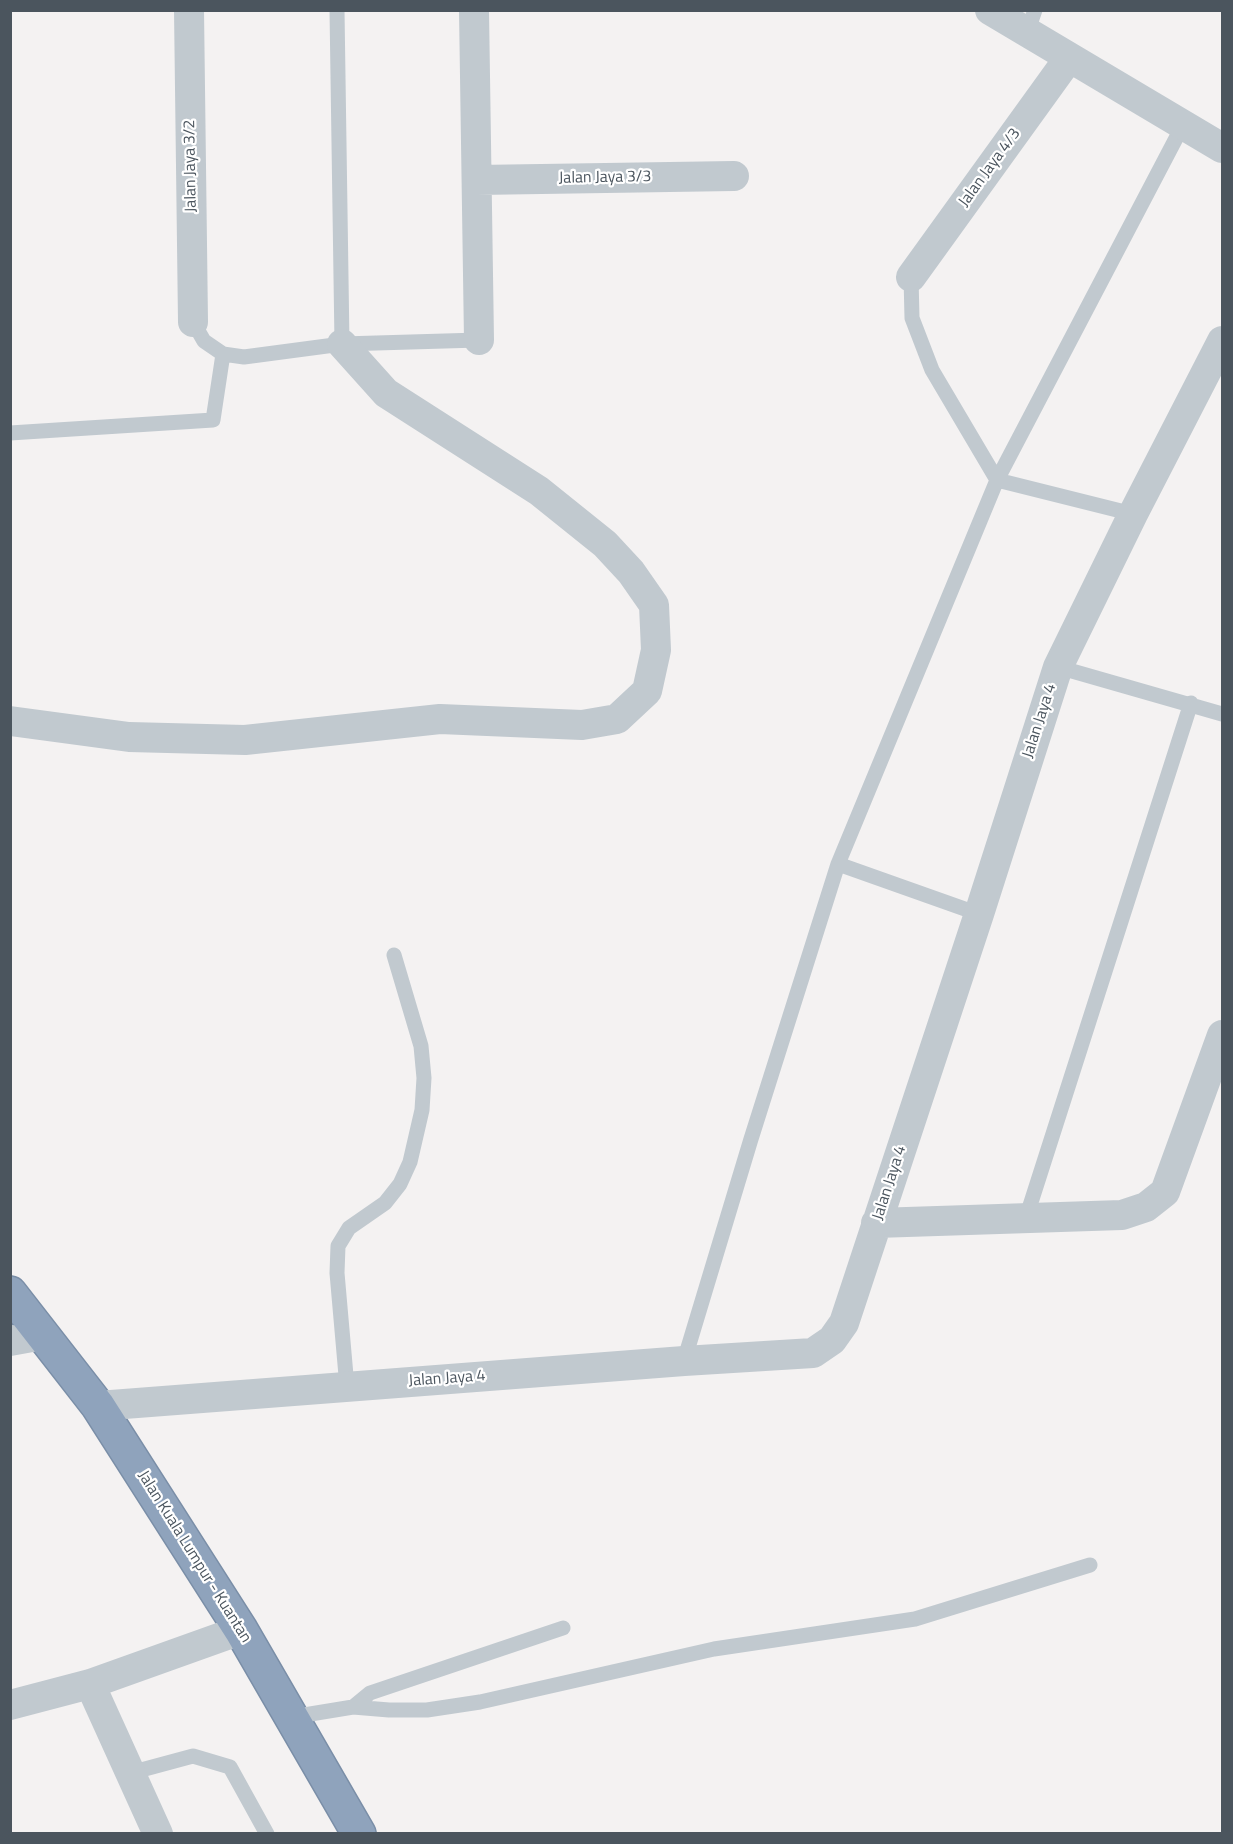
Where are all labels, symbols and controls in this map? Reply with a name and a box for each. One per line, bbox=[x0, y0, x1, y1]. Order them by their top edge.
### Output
street label: Jalan Jaya 3/2 bbox=[181, 120, 201, 212]
street label: Jalan Jaya 4/3 bbox=[955, 125, 1025, 211]
street label: Jalan Jaya 3/3 bbox=[559, 168, 651, 188]
street label: Jalan Jaya 4 bbox=[1019, 681, 1061, 761]
street label: Jalan Jaya 4 bbox=[869, 1143, 911, 1223]
street label: Jalan Jaya 4 bbox=[408, 1367, 486, 1391]
street label: Jalan Kuala Lumpur - Kuantan bbox=[133, 1467, 255, 1647]

